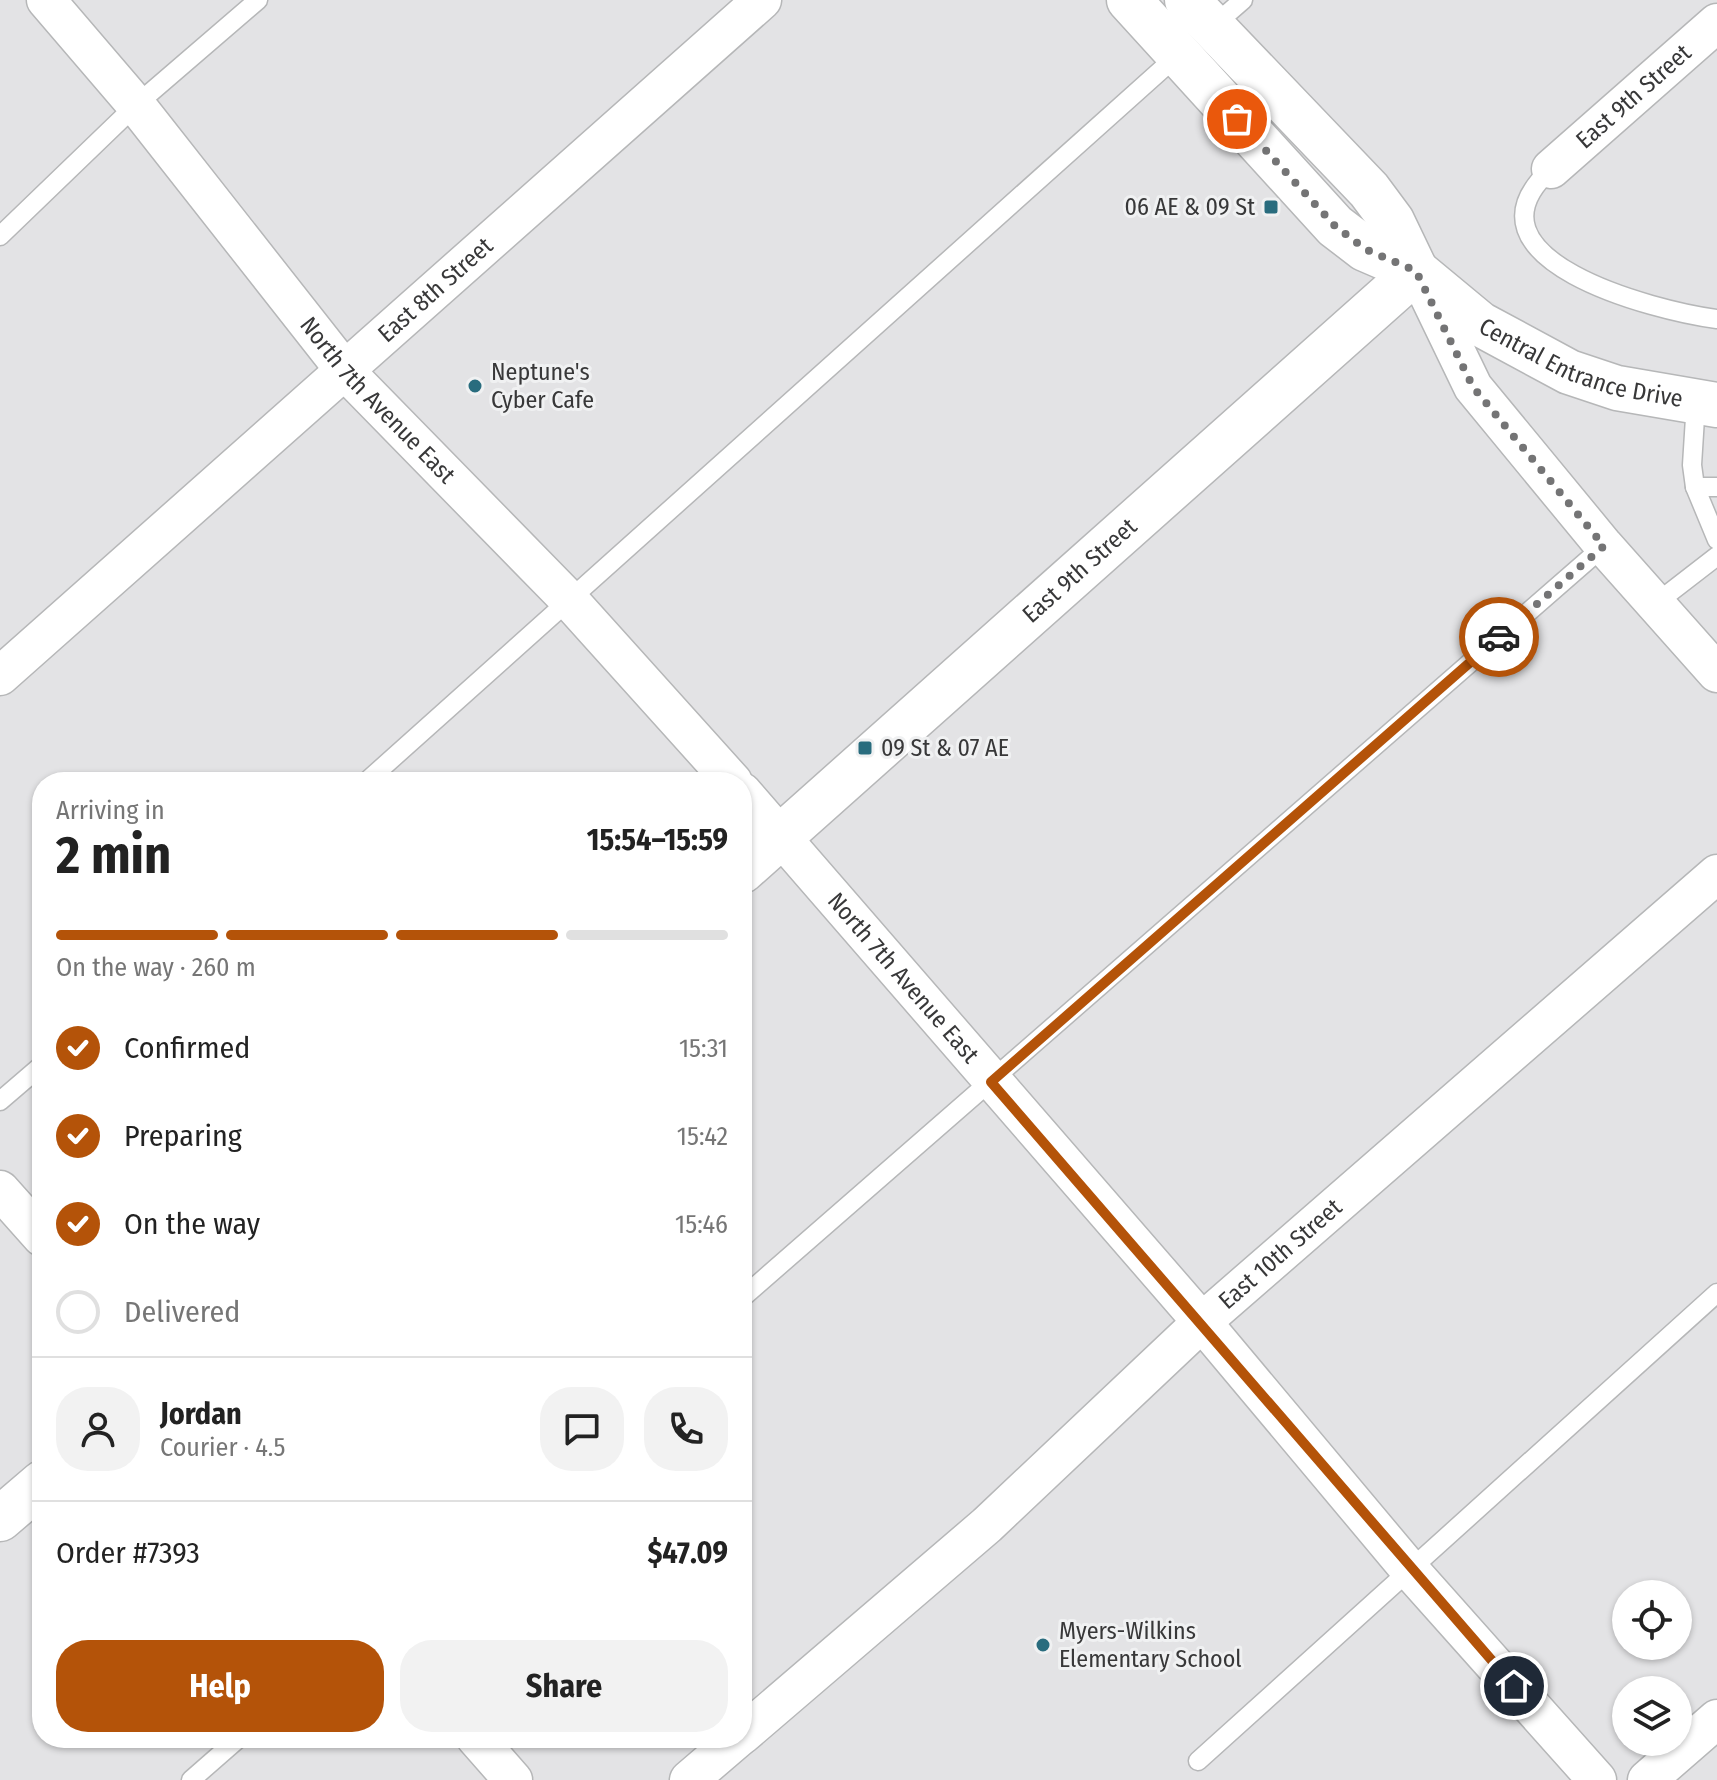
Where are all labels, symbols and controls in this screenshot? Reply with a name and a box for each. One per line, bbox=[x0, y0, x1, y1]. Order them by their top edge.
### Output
street label: East 9th Street bbox=[1571, 38, 1697, 154]
pin bbox=[1203, 85, 1271, 153]
icon: bag bbox=[1215, 97, 1259, 141]
place label: 06 AE & 09 St bbox=[1124, 193, 1255, 221]
marker: 06 AE & 09 St bbox=[1262, 198, 1280, 216]
street label: East 8th Street bbox=[372, 232, 498, 348]
street label: North 7th Avenue East bbox=[294, 311, 461, 489]
street label: Central Entrance Drive bbox=[1474, 312, 1685, 413]
place label: Neptune's Cyber Cafe bbox=[491, 358, 594, 414]
marker: Neptune's Cyber Cafe bbox=[466, 377, 484, 395]
street label: East 9th Street bbox=[1017, 512, 1143, 629]
courier bbox=[1459, 597, 1539, 677]
icon: car bbox=[1477, 615, 1521, 659]
place label: 09 St & 07 AE bbox=[881, 734, 1009, 762]
marker: 09 St & 07 AE bbox=[856, 739, 874, 757]
text: Arriving in bbox=[56, 795, 165, 826]
text: 15:54–15:59 bbox=[587, 822, 728, 858]
text: 2 min bbox=[56, 824, 171, 887]
street label: North 7th Avenue East bbox=[822, 887, 985, 1069]
text: On the way · 260 m bbox=[56, 952, 256, 983]
icon: check bbox=[56, 1026, 100, 1070]
text: Confirmed bbox=[124, 1030, 250, 1066]
text: 15:31 bbox=[679, 1033, 728, 1064]
icon: check bbox=[56, 1114, 100, 1158]
text: Preparing bbox=[124, 1118, 242, 1154]
text: 15:42 bbox=[677, 1121, 728, 1152]
street label: East 10th Street bbox=[1213, 1193, 1347, 1315]
icon: check bbox=[56, 1202, 100, 1246]
text: On the way bbox=[124, 1206, 260, 1242]
text: 15:46 bbox=[675, 1209, 728, 1240]
text: Delivered bbox=[124, 1294, 240, 1330]
button: person bbox=[56, 1387, 140, 1471]
button: chat bbox=[540, 1387, 624, 1471]
button: phone bbox=[644, 1387, 728, 1471]
text: Jordan bbox=[160, 1396, 242, 1432]
text: Courier · 4.5 bbox=[160, 1432, 286, 1463]
text: Order #7393 bbox=[56, 1535, 200, 1571]
text: $47.09 bbox=[647, 1535, 728, 1571]
map controls bbox=[1612, 1580, 1692, 1756]
button: locate bbox=[1612, 1580, 1692, 1660]
place label: Myers-Wilkins Elementary School bbox=[1059, 1617, 1242, 1673]
marker: Myers-Wilkins Elementary School bbox=[1034, 1636, 1052, 1654]
button: Help bbox=[56, 1640, 384, 1732]
button: Share bbox=[400, 1640, 728, 1732]
pin bbox=[1480, 1652, 1548, 1720]
icon: home bbox=[1492, 1664, 1536, 1708]
button: layers bbox=[1612, 1676, 1692, 1756]

